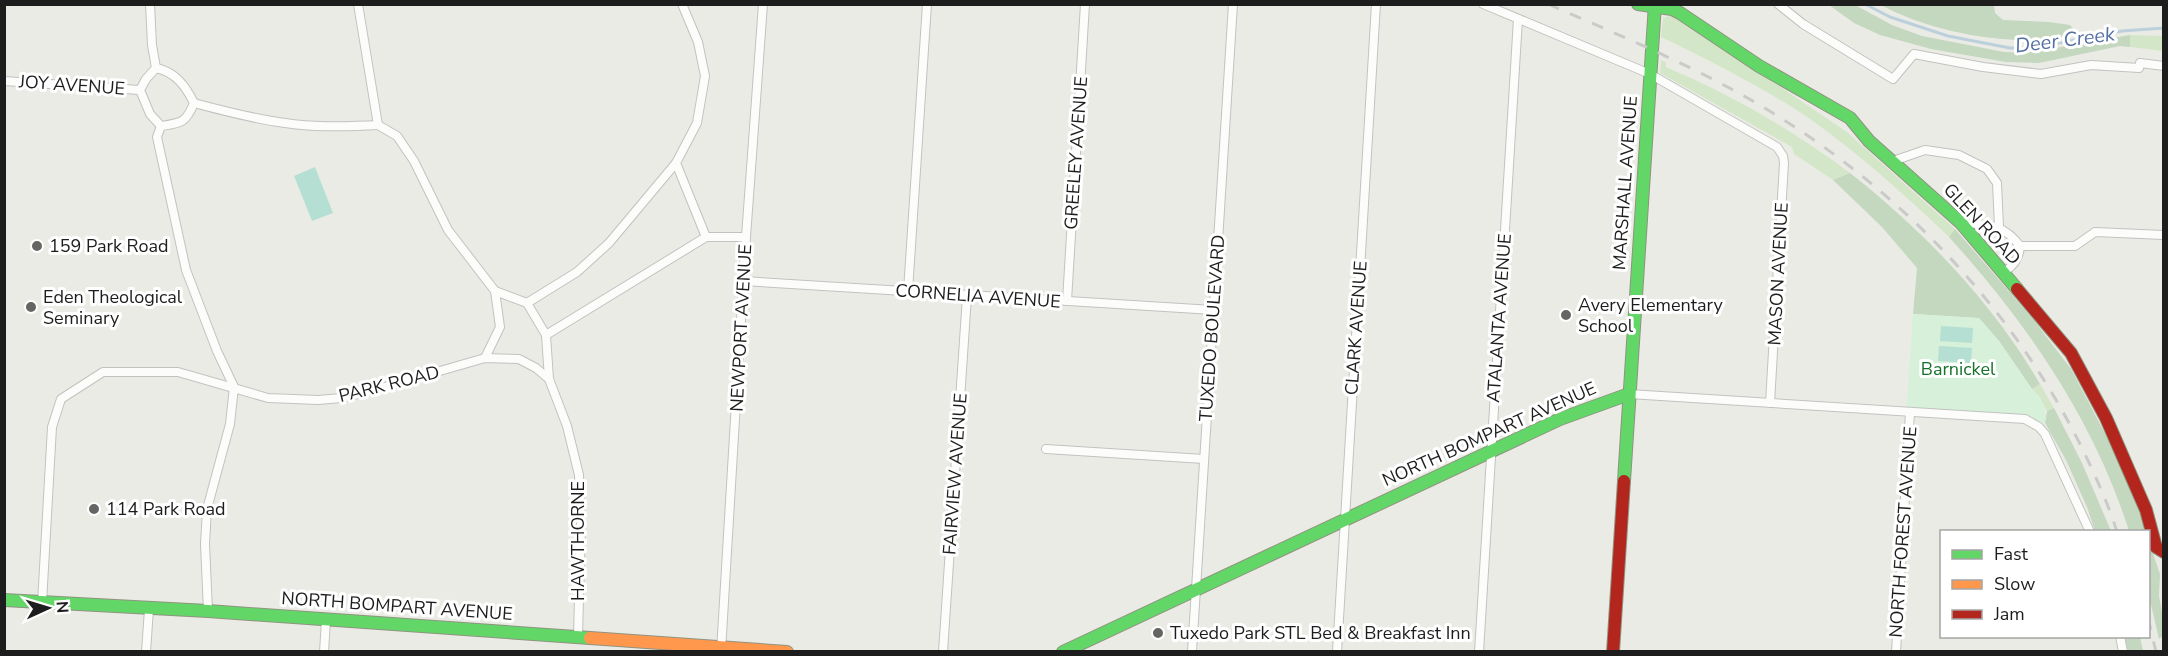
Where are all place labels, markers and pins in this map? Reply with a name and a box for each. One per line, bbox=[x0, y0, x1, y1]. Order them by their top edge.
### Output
place label: 159 Park Road bbox=[49, 234, 168, 258]
marker: 159 Park Road bbox=[30, 239, 44, 253]
place label: Eden Theological Seminary bbox=[43, 285, 183, 330]
place label: Avery Elementary School bbox=[1578, 293, 1724, 338]
marker: Eden Theological Seminary bbox=[24, 300, 38, 314]
marker: Avery Elementary School bbox=[1559, 308, 1573, 322]
place label: 114 Park Road bbox=[106, 497, 225, 521]
marker: 114 Park Road bbox=[87, 502, 101, 516]
place label: Tuxedo Park STL Bed & Breakfast Inn bbox=[1170, 621, 1471, 645]
marker: Tuxedo Park STL Bed & Breakfast Inn bbox=[1151, 626, 1165, 640]

